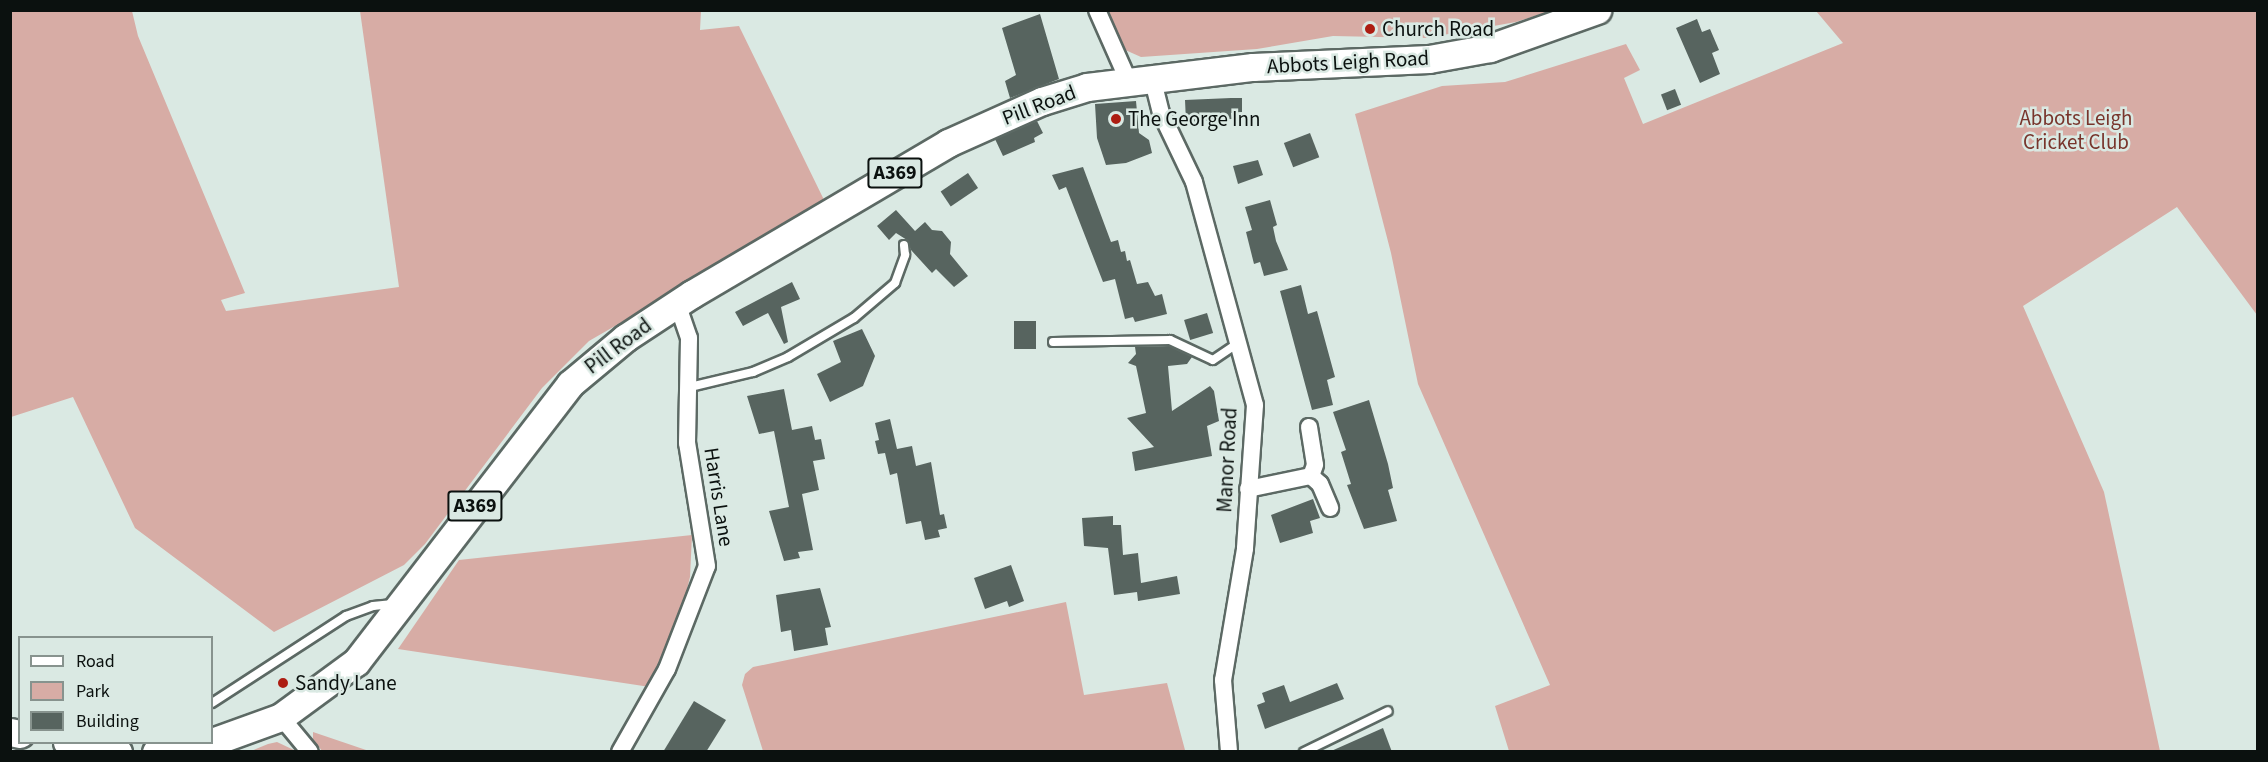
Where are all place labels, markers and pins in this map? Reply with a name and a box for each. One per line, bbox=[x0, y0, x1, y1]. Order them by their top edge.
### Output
place label: Church Road bbox=[1382, 16, 1494, 42]
marker: Church Road bbox=[1363, 22, 1377, 36]
place label: The George Inn bbox=[1128, 106, 1261, 132]
marker: The George Inn bbox=[1109, 112, 1123, 126]
place label: Sandy Lane bbox=[295, 670, 397, 696]
marker: Sandy Lane bbox=[276, 676, 290, 690]

